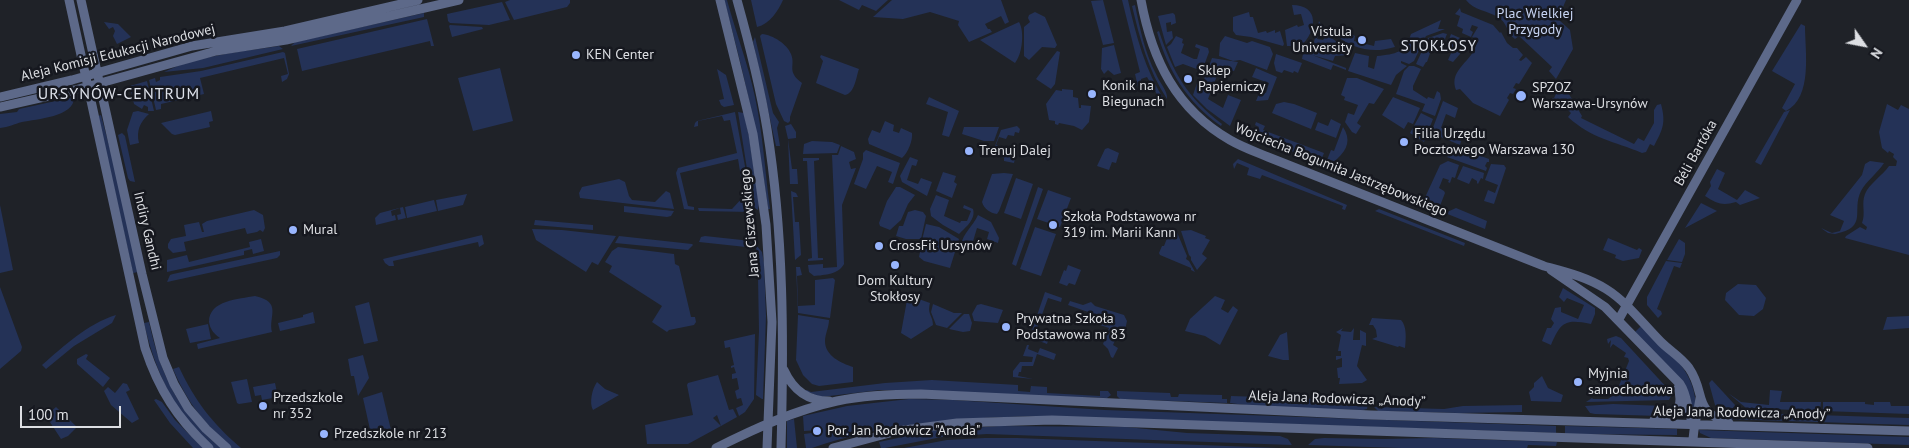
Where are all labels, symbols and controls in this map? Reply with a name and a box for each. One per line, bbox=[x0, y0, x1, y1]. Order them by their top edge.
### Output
park label: Plac Wielkiej Przygody bbox=[1497, 6, 1573, 38]
north arrow bbox=[1839, 20, 1889, 70]
street label: Aleja Komisji Edukacji Narodowej bbox=[19, 21, 217, 85]
place label: Vistula University bbox=[1292, 24, 1352, 56]
marker: Vistula University bbox=[1356, 34, 1368, 46]
district label: STOKŁOSY bbox=[1400, 38, 1478, 56]
text: N bbox=[1867, 44, 1887, 62]
place label: KEN Center bbox=[586, 47, 654, 63]
marker: KEN Center bbox=[570, 49, 582, 61]
place label: Sklep Papierniczy bbox=[1198, 63, 1266, 95]
marker: Sklep Papierniczy bbox=[1182, 73, 1194, 85]
place label: Konik na Biegunach bbox=[1102, 78, 1165, 110]
place label: SPZOZ Warszawa-Ursynów bbox=[1532, 80, 1648, 112]
district label: URSYNÓW-CENTRUM bbox=[36, 84, 202, 104]
marker: Konik na Biegunach bbox=[1086, 88, 1098, 100]
marker: SPZOZ Warszawa-Ursynów bbox=[1514, 89, 1528, 103]
street label: Béli Bartóka bbox=[1671, 117, 1721, 189]
street label: Wojciecha Bogumiła Jastrzębowskiego bbox=[1232, 120, 1450, 220]
place label: Filia Urzędu Pocztowego Warszawa 130 bbox=[1414, 126, 1575, 158]
marker: Filia Urzędu Pocztowego Warszawa 130 bbox=[1398, 136, 1410, 148]
place label: Trenuj Dalej bbox=[979, 143, 1051, 159]
marker: Trenuj Dalej bbox=[963, 145, 975, 157]
street label: Jana Ciszewskiego bbox=[737, 168, 763, 278]
street label: Indiry Gandhi bbox=[130, 190, 164, 272]
place label: Szkoła Podstawowa nr 319 im. Marii Kann bbox=[1063, 209, 1196, 242]
marker: Szkoła Podstawowa nr 319 im. Marii Kann bbox=[1047, 219, 1059, 231]
place label: Mural bbox=[303, 222, 337, 238]
marker: Mural bbox=[287, 224, 299, 236]
place label: CrossFit Ursynów bbox=[889, 238, 992, 254]
marker: CrossFit Ursynów bbox=[873, 240, 885, 252]
marker: Dom Kultury Stokłosy bbox=[889, 259, 901, 271]
place label: Dom Kultury Stokłosy bbox=[857, 273, 933, 306]
place label: Prywatna Szkoła Podstawowa nr 83 bbox=[1016, 311, 1126, 344]
marker: Prywatna Szkoła Podstawowa nr 83 bbox=[1000, 321, 1012, 333]
place label: Myjnia samochodowa bbox=[1588, 366, 1673, 398]
marker: Myjnia samochodowa bbox=[1572, 376, 1584, 388]
street label: Aleja Jana Rodowicza „Anody” bbox=[1248, 388, 1426, 410]
place label: Przedszkole nr 352 bbox=[273, 390, 343, 422]
scale bar bbox=[22, 396, 124, 428]
marker: Przedszkole nr 352 bbox=[257, 400, 269, 412]
street label: Aleja Jana Rodowicza „Anody” bbox=[1653, 403, 1831, 423]
text: 100 m bbox=[28, 405, 69, 424]
place label: Por. Jan Rodowicz "Anoda" bbox=[827, 423, 980, 439]
marker: Por. Jan Rodowicz "Anoda" bbox=[811, 425, 823, 437]
place label: Przedszkole nr 213 bbox=[334, 426, 447, 442]
marker: Przedszkole nr 213 bbox=[318, 428, 330, 440]

